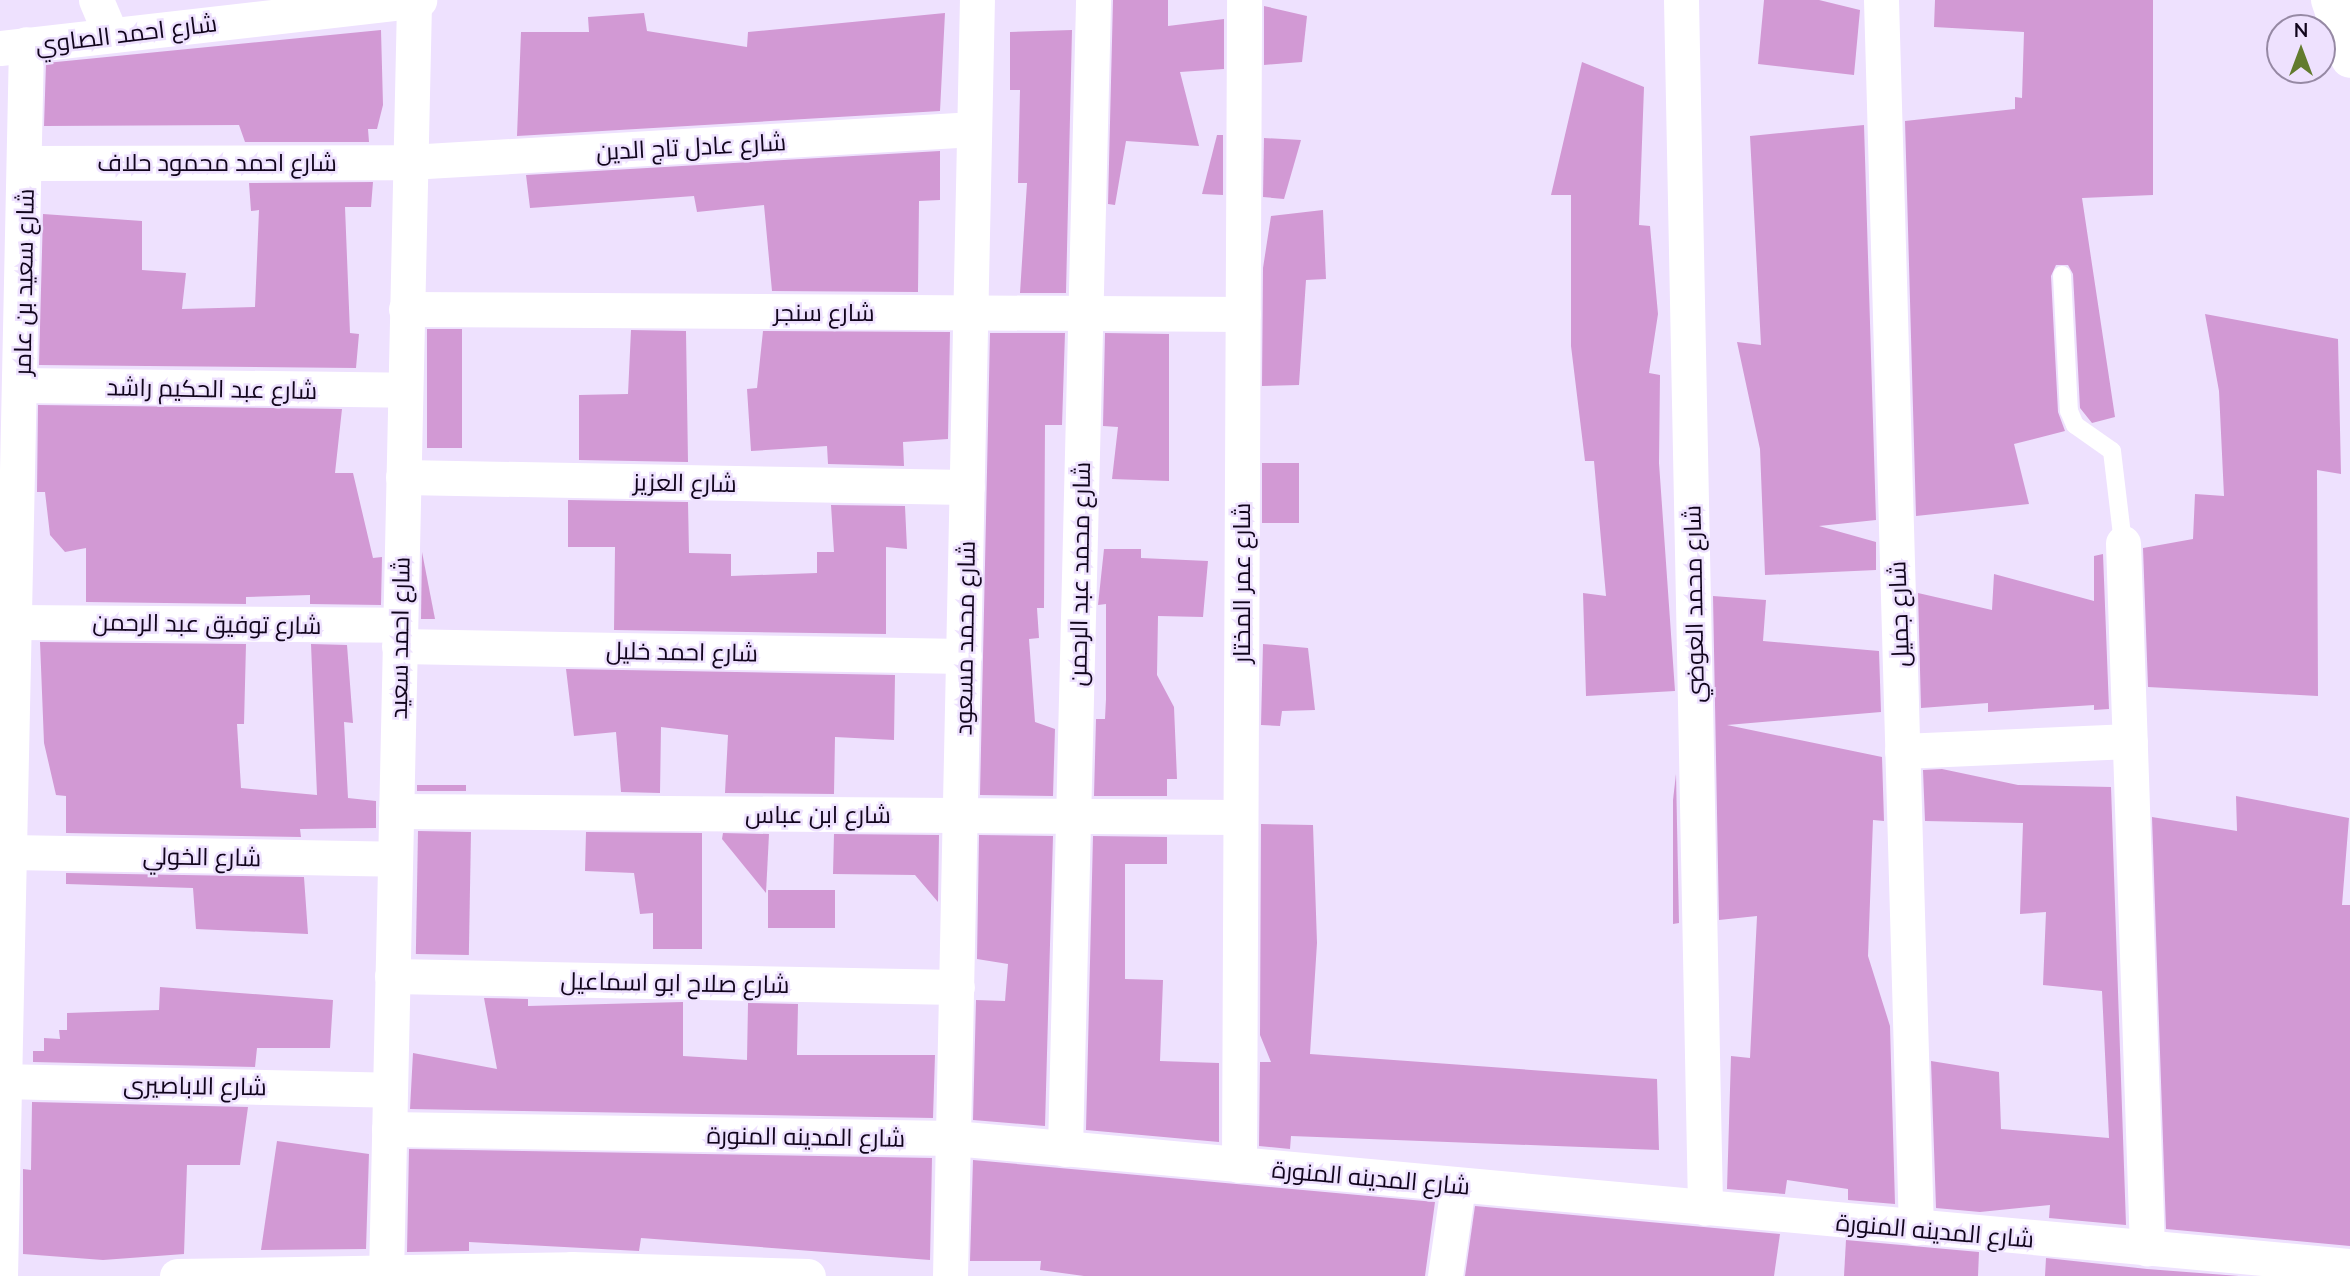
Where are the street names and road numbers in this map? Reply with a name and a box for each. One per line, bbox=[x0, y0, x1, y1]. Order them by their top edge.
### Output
street label: شارع احمد الصاوي bbox=[34, 8, 218, 58]
street label: شارع عادل تاج الدين bbox=[595, 127, 787, 165]
street label: شارع احمد محمود حلاف bbox=[97, 148, 337, 176]
street label: شارع سعيد بن عامر bbox=[7, 188, 39, 376]
street label: شارع سنجر bbox=[773, 298, 875, 326]
street label: شارع عبد الحكيم راشد bbox=[106, 372, 318, 404]
street label: شارع محمد عبد الرحمن bbox=[1063, 462, 1095, 686]
street label: شارع العزيز bbox=[633, 467, 737, 497]
street label: شارع عمر المختار bbox=[1227, 503, 1255, 663]
street label: شارع محمد العوضي bbox=[1677, 505, 1709, 703]
street label: شارع محمد مسعود bbox=[948, 541, 980, 735]
street label: شارع احمد سعيد bbox=[383, 556, 415, 720]
street label: شارع جميل bbox=[1882, 561, 1914, 667]
street label: شارع توفيق عبد الرحمن bbox=[92, 607, 322, 639]
street label: شارع احمد خليل bbox=[606, 635, 758, 667]
street label: شارع ابن عباس bbox=[745, 800, 891, 828]
street label: شارع الخولي bbox=[143, 841, 261, 871]
street label: شارع صلاح ابو اسماعيل bbox=[560, 966, 790, 998]
street label: شارع الاباصيرى bbox=[123, 1069, 267, 1101]
street label: شارع المدينه المنورة bbox=[706, 1120, 906, 1152]
street label: شارع المدينه المنورة bbox=[1271, 1154, 1471, 1200]
street label: شارع المدينه المنورة bbox=[1835, 1207, 2035, 1253]

